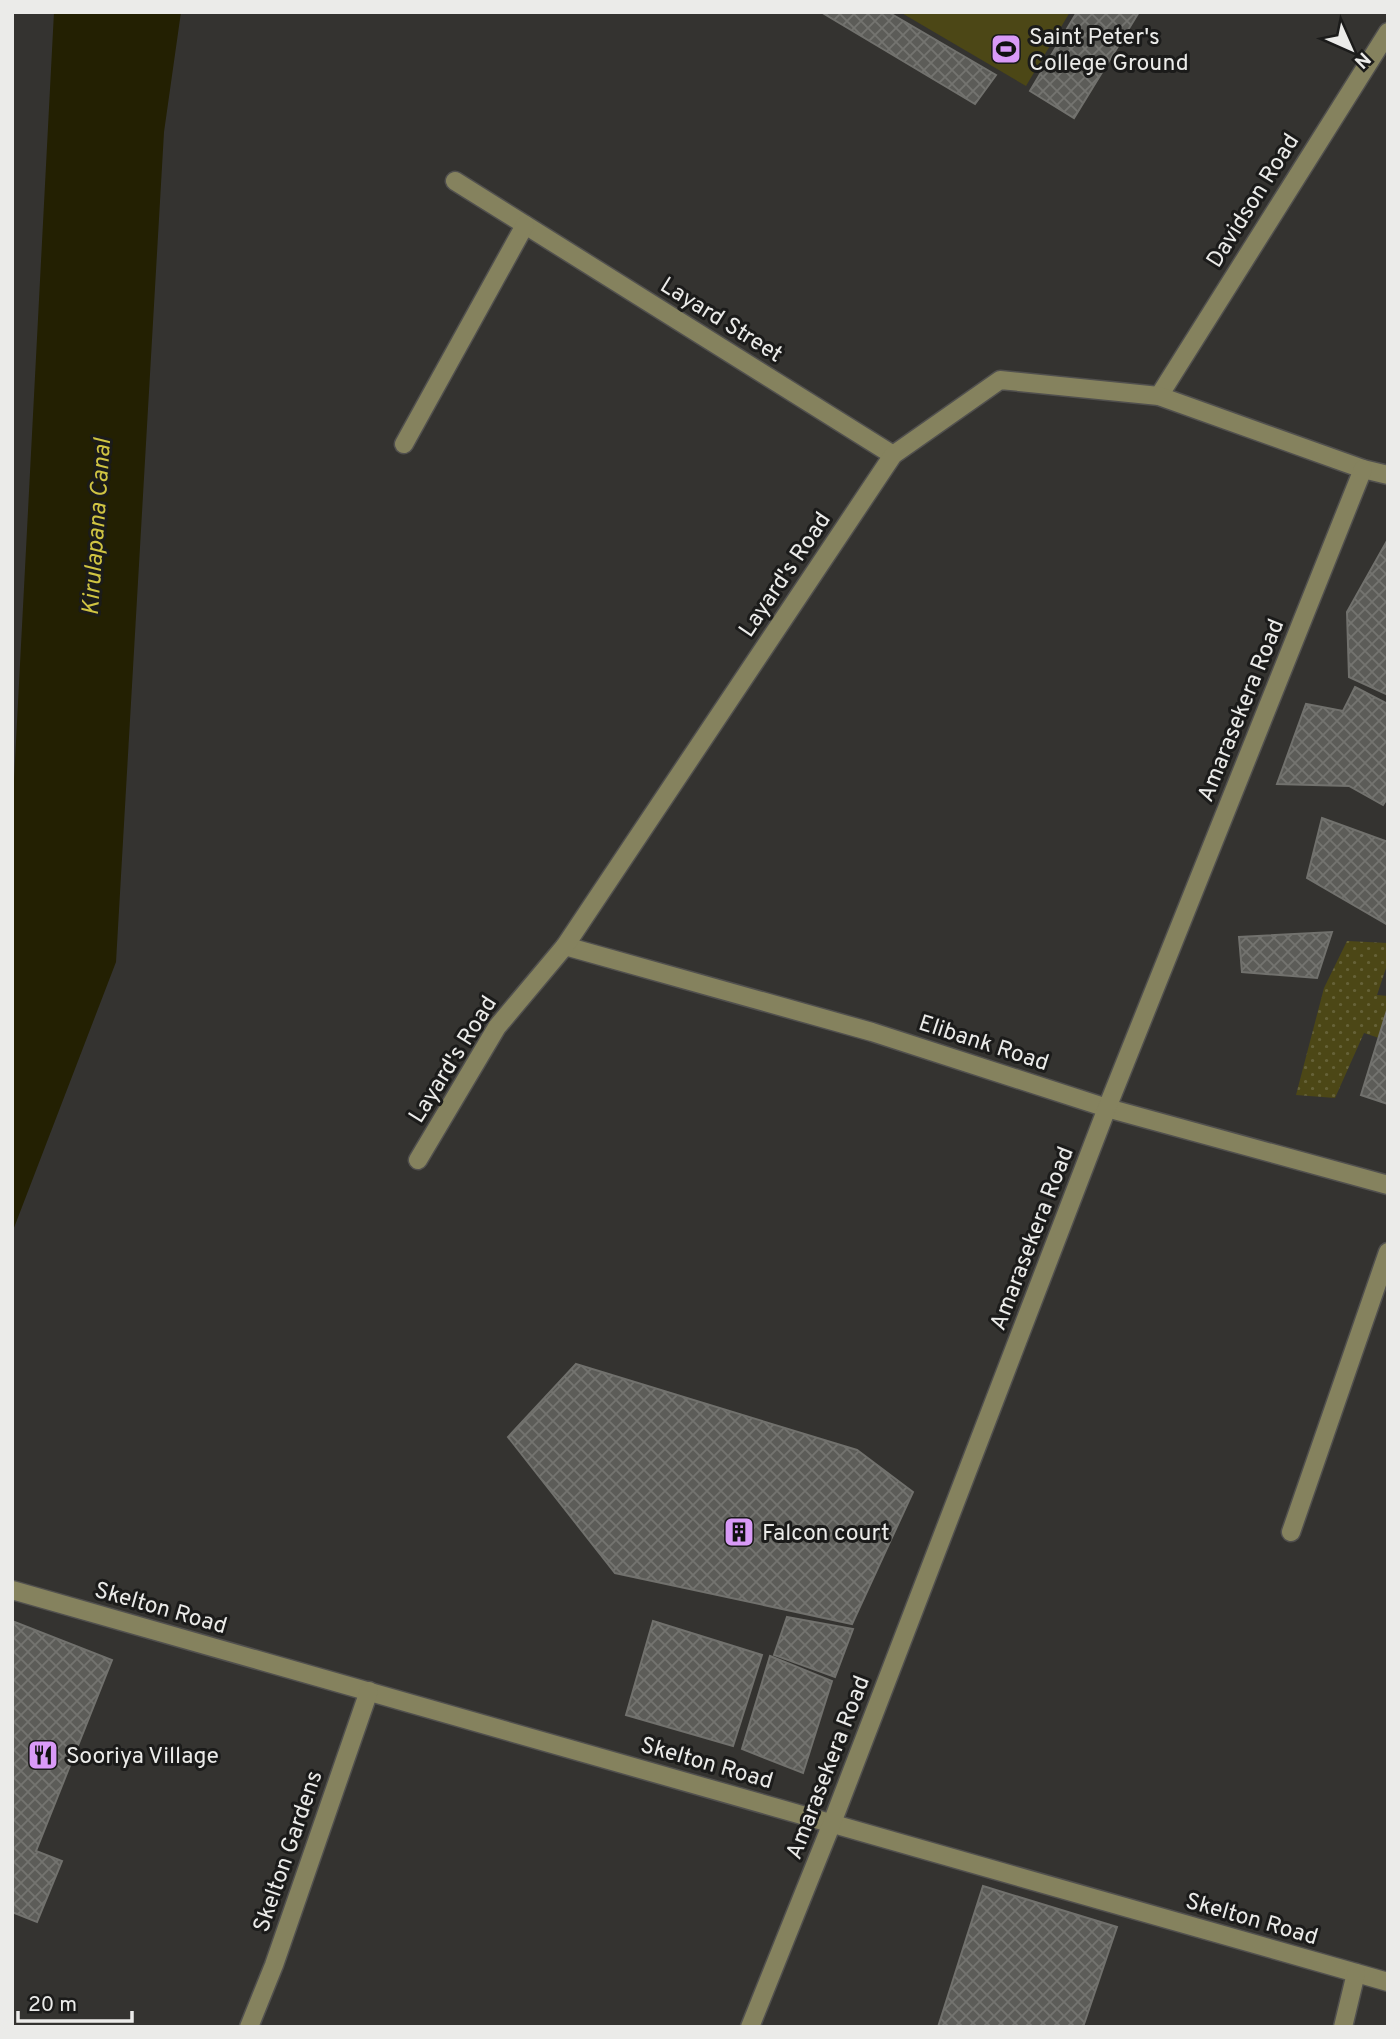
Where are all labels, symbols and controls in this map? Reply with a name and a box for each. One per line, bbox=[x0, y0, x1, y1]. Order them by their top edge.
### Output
north arrow bbox=[1316, 14, 1386, 84]
place label: Saint Peter's College Ground bbox=[1029, 24, 1189, 79]
sports icon: Saint Peter's College Ground bbox=[989, 32, 1023, 66]
text: N bbox=[1348, 46, 1375, 73]
street label: Davidson Road bbox=[1201, 129, 1307, 274]
street label: Layard Street bbox=[654, 272, 787, 370]
water label: Kirulapana Canal bbox=[77, 436, 119, 617]
street label: Layard's Road bbox=[734, 507, 839, 643]
street label: Amarasekera Road bbox=[1192, 615, 1292, 807]
street label: Layard's Road bbox=[403, 991, 505, 1129]
street label: Elibank Road bbox=[914, 1010, 1052, 1079]
street label: Amarasekera Road bbox=[985, 1143, 1082, 1335]
building icon: Falcon court bbox=[722, 1515, 756, 1549]
place label: Falcon court bbox=[762, 1520, 890, 1549]
street label: Skelton Road bbox=[91, 1577, 230, 1642]
street label: Amarasekera Road bbox=[781, 1672, 878, 1864]
street label: Skelton Road bbox=[637, 1732, 776, 1797]
restaurant icon: Sooriya Village bbox=[26, 1738, 60, 1772]
place label: Sooriya Village bbox=[66, 1743, 219, 1772]
street label: Skelton Gardens bbox=[248, 1767, 331, 1936]
street label: Skelton Road bbox=[1182, 1888, 1321, 1953]
scale bar bbox=[18, 1980, 131, 2024]
text: 20 m bbox=[28, 1992, 77, 2019]

